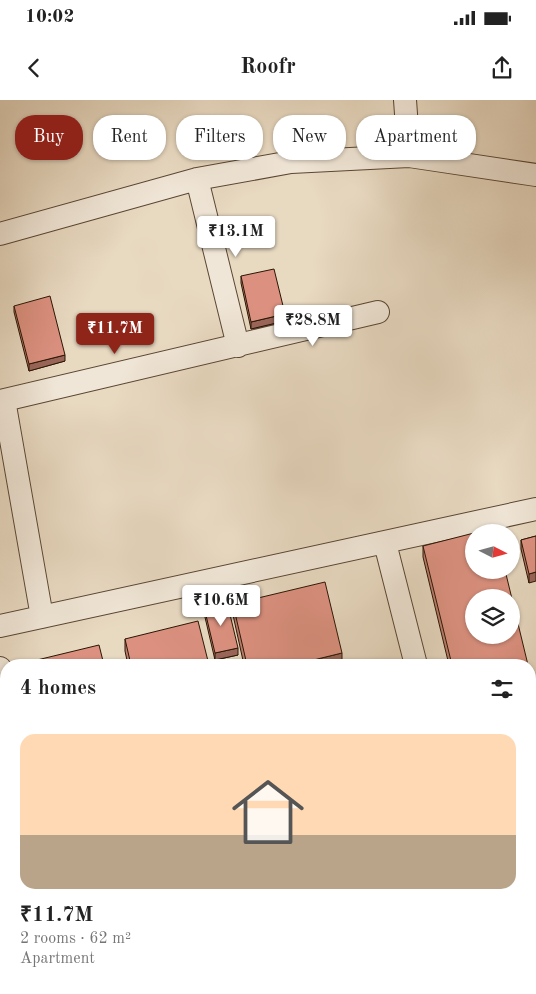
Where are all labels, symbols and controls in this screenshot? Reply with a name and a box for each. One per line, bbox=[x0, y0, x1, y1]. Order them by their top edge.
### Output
text: 10:02 bbox=[25, 8, 74, 27]
icon: back bbox=[20, 54, 48, 82]
icon: share bbox=[488, 54, 516, 82]
text: Roofr bbox=[240, 56, 296, 78]
chip: Buy bbox=[15, 115, 83, 160]
chip: Rent bbox=[93, 115, 166, 160]
chip: Filters bbox=[176, 115, 263, 160]
chip: New bbox=[273, 115, 346, 160]
chip: Apartment bbox=[356, 115, 476, 160]
pin: ₹13.1M bbox=[195, 216, 277, 258]
text: ₹13.1M bbox=[208, 224, 264, 240]
pin: ₹28.8M bbox=[272, 304, 354, 347]
pin: ₹11.7M bbox=[74, 312, 156, 355]
text: ₹28.8M bbox=[285, 313, 341, 329]
text: ₹11.7M bbox=[87, 321, 143, 337]
north arrow bbox=[465, 524, 520, 579]
map controls bbox=[465, 524, 520, 644]
pin: ₹10.6M bbox=[180, 584, 262, 627]
button: layers bbox=[465, 589, 520, 644]
text: ₹10.6M bbox=[193, 593, 249, 609]
icon: filters bbox=[488, 675, 516, 703]
text: 4 homes bbox=[20, 678, 96, 699]
icon: home bbox=[223, 767, 313, 857]
text: ₹11.7M bbox=[20, 905, 93, 926]
text: 2 rooms · 62 m² bbox=[20, 931, 131, 947]
text: Apartment bbox=[20, 951, 95, 967]

